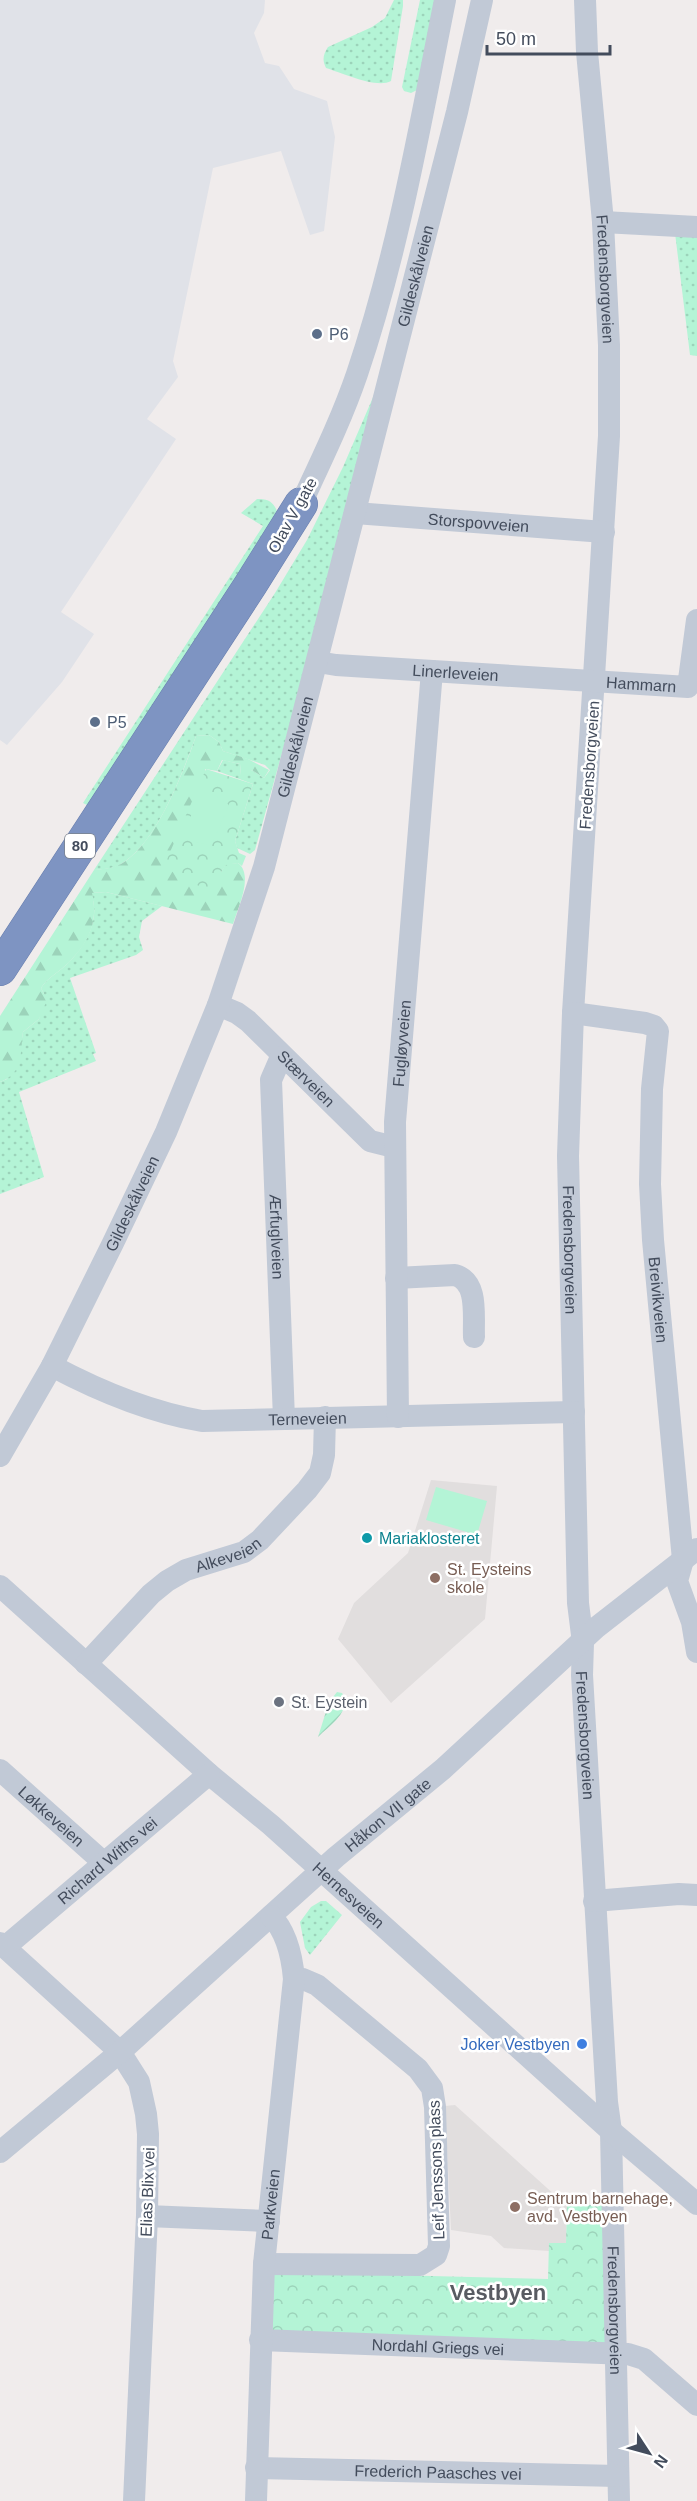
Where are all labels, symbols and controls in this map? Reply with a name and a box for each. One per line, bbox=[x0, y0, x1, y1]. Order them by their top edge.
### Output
scale bar bbox=[487, 18, 610, 56]
text: 50 m bbox=[496, 29, 536, 49]
street label: Fredensborgveien bbox=[593, 214, 617, 344]
street label: Gildeskålveien bbox=[394, 224, 437, 329]
place label: P6 bbox=[329, 326, 349, 343]
marker: P6 bbox=[310, 327, 324, 341]
street label: Olav V gate bbox=[265, 474, 320, 556]
street label: Storspovveien bbox=[427, 511, 530, 535]
street label: Linerleveien bbox=[412, 662, 499, 684]
street label: Hammarn bbox=[606, 674, 677, 695]
street label: Gildeskålveien bbox=[274, 694, 316, 799]
street label: Fredensborgveien bbox=[577, 700, 602, 830]
place label: P5 bbox=[107, 714, 127, 731]
marker: P5 bbox=[88, 715, 102, 729]
road number: 80 bbox=[65, 834, 95, 858]
street label: Fugløyveien bbox=[390, 999, 414, 1087]
street label: Stærveien bbox=[274, 1047, 338, 1110]
street label: Gildeskålveien bbox=[102, 1153, 162, 1254]
street label: Fredensborgveien bbox=[560, 1185, 580, 1315]
street label: Ærfuglveien bbox=[266, 1194, 287, 1280]
street label: Breivikveien bbox=[646, 1256, 671, 1344]
street label: Terneveien bbox=[268, 1410, 347, 1428]
place label: Mariaklosteret bbox=[379, 1530, 480, 1547]
marker: Mariaklosteret bbox=[360, 1531, 374, 1545]
street label: Alkeveien bbox=[193, 1534, 265, 1576]
place label: St. Eysteins skole bbox=[447, 1561, 531, 1596]
marker: St. Eysteins skole bbox=[428, 1571, 442, 1585]
street label: Fredensborgveien bbox=[573, 1670, 597, 1800]
place label: St. Eystein bbox=[291, 1694, 367, 1711]
marker: St. Eystein bbox=[272, 1695, 286, 1709]
street label: Håkon VII gate bbox=[342, 1775, 434, 1855]
street label: Løkkeveien bbox=[15, 1783, 87, 1850]
street label: Richard Withs vei bbox=[55, 1814, 161, 1907]
street label: Hernesveien bbox=[309, 1859, 388, 1932]
place label: Joker Vestbyen bbox=[461, 2036, 570, 2053]
marker: Joker Vestbyen bbox=[575, 2037, 589, 2051]
street label: Leif Jenssons plass bbox=[426, 2100, 447, 2240]
street label: Elias Blix vei bbox=[137, 2147, 158, 2237]
street label: Parkveien bbox=[259, 2168, 283, 2241]
place label: Sentrum barnehage, avd. Vestbyen bbox=[527, 2190, 673, 2225]
marker: Sentrum barnehage, avd. Vestbyen bbox=[508, 2200, 522, 2214]
street label: Fredensborgveien bbox=[604, 2246, 624, 2375]
district label: Vestbyen bbox=[450, 2280, 546, 2305]
street label: Nordahl Griegs vei bbox=[371, 2336, 504, 2358]
north arrow bbox=[619, 2423, 679, 2483]
text: N bbox=[650, 2452, 671, 2471]
street label: Frederich Paasches vei bbox=[354, 2462, 522, 2483]

